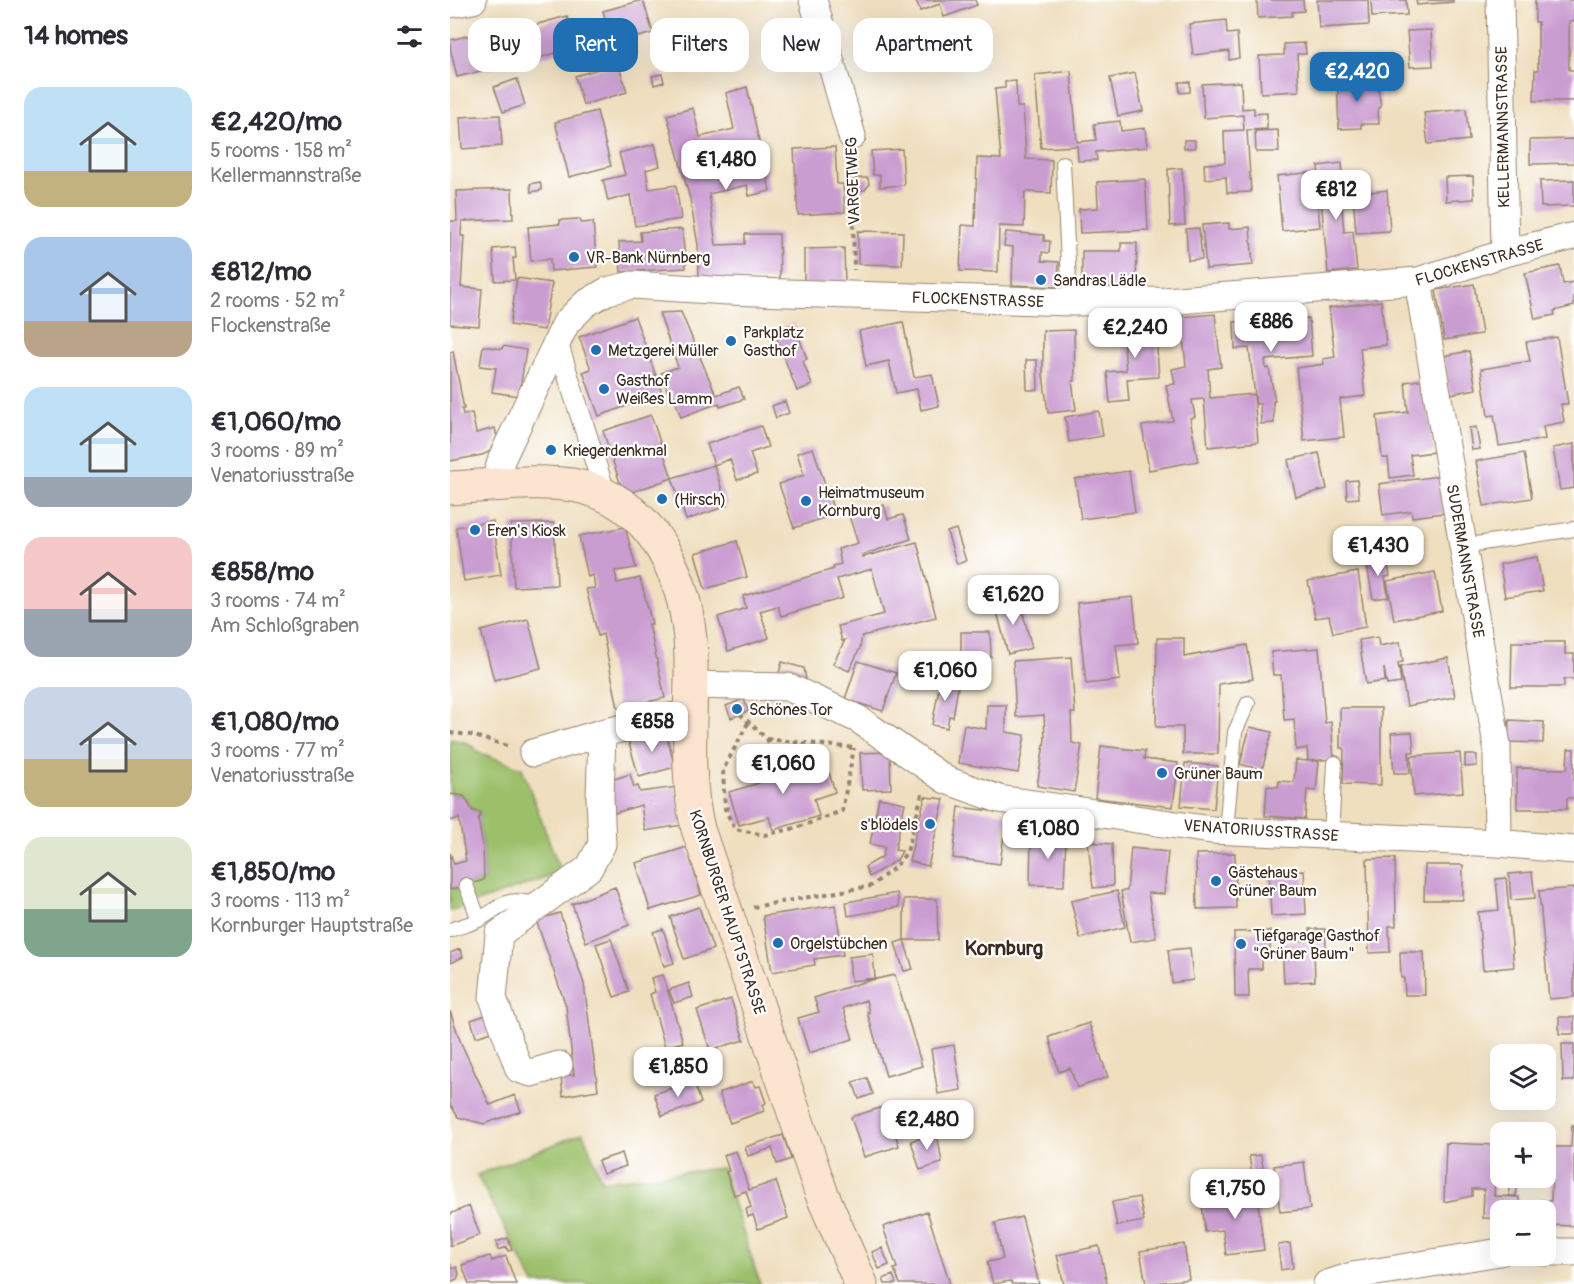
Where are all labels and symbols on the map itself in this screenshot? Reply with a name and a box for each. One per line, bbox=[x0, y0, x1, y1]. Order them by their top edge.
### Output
street label: KELLERMANNSTRASSE bbox=[1492, 46, 1514, 208]
pin: €2,420 bbox=[1308, 52, 1406, 103]
street label: VARGETWEG bbox=[841, 136, 865, 225]
pin: €1,480 bbox=[677, 140, 775, 191]
pin: €812 bbox=[1300, 170, 1372, 221]
street label: FLOCKENSTRASSE bbox=[1413, 235, 1546, 291]
place label: VR-Bank Nürnberg bbox=[586, 248, 710, 268]
marker: VR-Bank Nürnberg bbox=[567, 250, 581, 264]
place label: Sandras Lädle bbox=[1053, 271, 1146, 291]
marker: Sandras Lädle bbox=[1034, 273, 1048, 287]
street label: FLOCKENSTRASSE bbox=[911, 288, 1045, 312]
pin: €886 bbox=[1235, 302, 1307, 353]
pin: €2,240 bbox=[1086, 308, 1184, 359]
place label: Parkplatz Gasthof bbox=[743, 323, 804, 361]
marker: Parkplatz Gasthof bbox=[724, 334, 738, 348]
place label: Metzgerei Müller bbox=[608, 341, 719, 361]
marker: Metzgerei Müller bbox=[589, 343, 603, 357]
place label: Gasthof Weißes Lamm bbox=[616, 371, 713, 409]
marker: Gasthof Weißes Lamm bbox=[597, 382, 611, 396]
place label: Kriegerdenkmal bbox=[563, 441, 667, 461]
marker: Kriegerdenkmal bbox=[544, 443, 558, 457]
place label: Heimatmuseum Kornburg bbox=[818, 483, 925, 521]
street label: SUDERMANNSTRASSE bbox=[1442, 483, 1488, 640]
place label: (Hirsch) bbox=[674, 490, 726, 510]
marker: (Hirsch) bbox=[655, 492, 669, 506]
marker: Heimatmuseum Kornburg bbox=[799, 494, 813, 508]
place label: Eren's Kiosk bbox=[487, 521, 566, 541]
marker: Eren's Kiosk bbox=[468, 523, 482, 537]
pin: €1,430 bbox=[1329, 526, 1427, 577]
pin: €1,620 bbox=[964, 575, 1062, 626]
pin: €1,060 bbox=[896, 651, 994, 702]
place label: Schönes Tor bbox=[749, 700, 833, 720]
pin: €858 bbox=[616, 702, 688, 753]
marker: Schönes Tor bbox=[730, 702, 744, 716]
pin: €1,060 bbox=[734, 744, 832, 795]
place label: Grüner Baum bbox=[1174, 764, 1263, 784]
marker: Grüner Baum bbox=[1155, 766, 1169, 780]
street label: KORNBURGER HAUPTSTRASSE bbox=[684, 807, 770, 1017]
pin: €1,080 bbox=[999, 809, 1097, 860]
place label: s'blödels bbox=[860, 815, 918, 835]
street label: VENATORIUSSTRASSE bbox=[1183, 816, 1339, 846]
marker: s'blödels bbox=[923, 817, 937, 831]
place label: Gästehaus Grüner Baum bbox=[1228, 863, 1317, 901]
marker: Gästehaus Grüner Baum bbox=[1209, 874, 1223, 888]
place label: Tiefgarage Gasthof "Grüner Baum" bbox=[1253, 926, 1381, 964]
place label: Orgelstübchen bbox=[790, 934, 888, 954]
marker: Orgelstübchen bbox=[771, 936, 785, 950]
district label: Kornburg bbox=[965, 936, 1043, 961]
marker: Tiefgarage Gasthof "Grüner Baum" bbox=[1234, 937, 1248, 951]
pin: €1,850 bbox=[629, 1047, 727, 1098]
pin: €2,480 bbox=[878, 1100, 976, 1151]
pin: €1,750 bbox=[1186, 1169, 1284, 1220]

